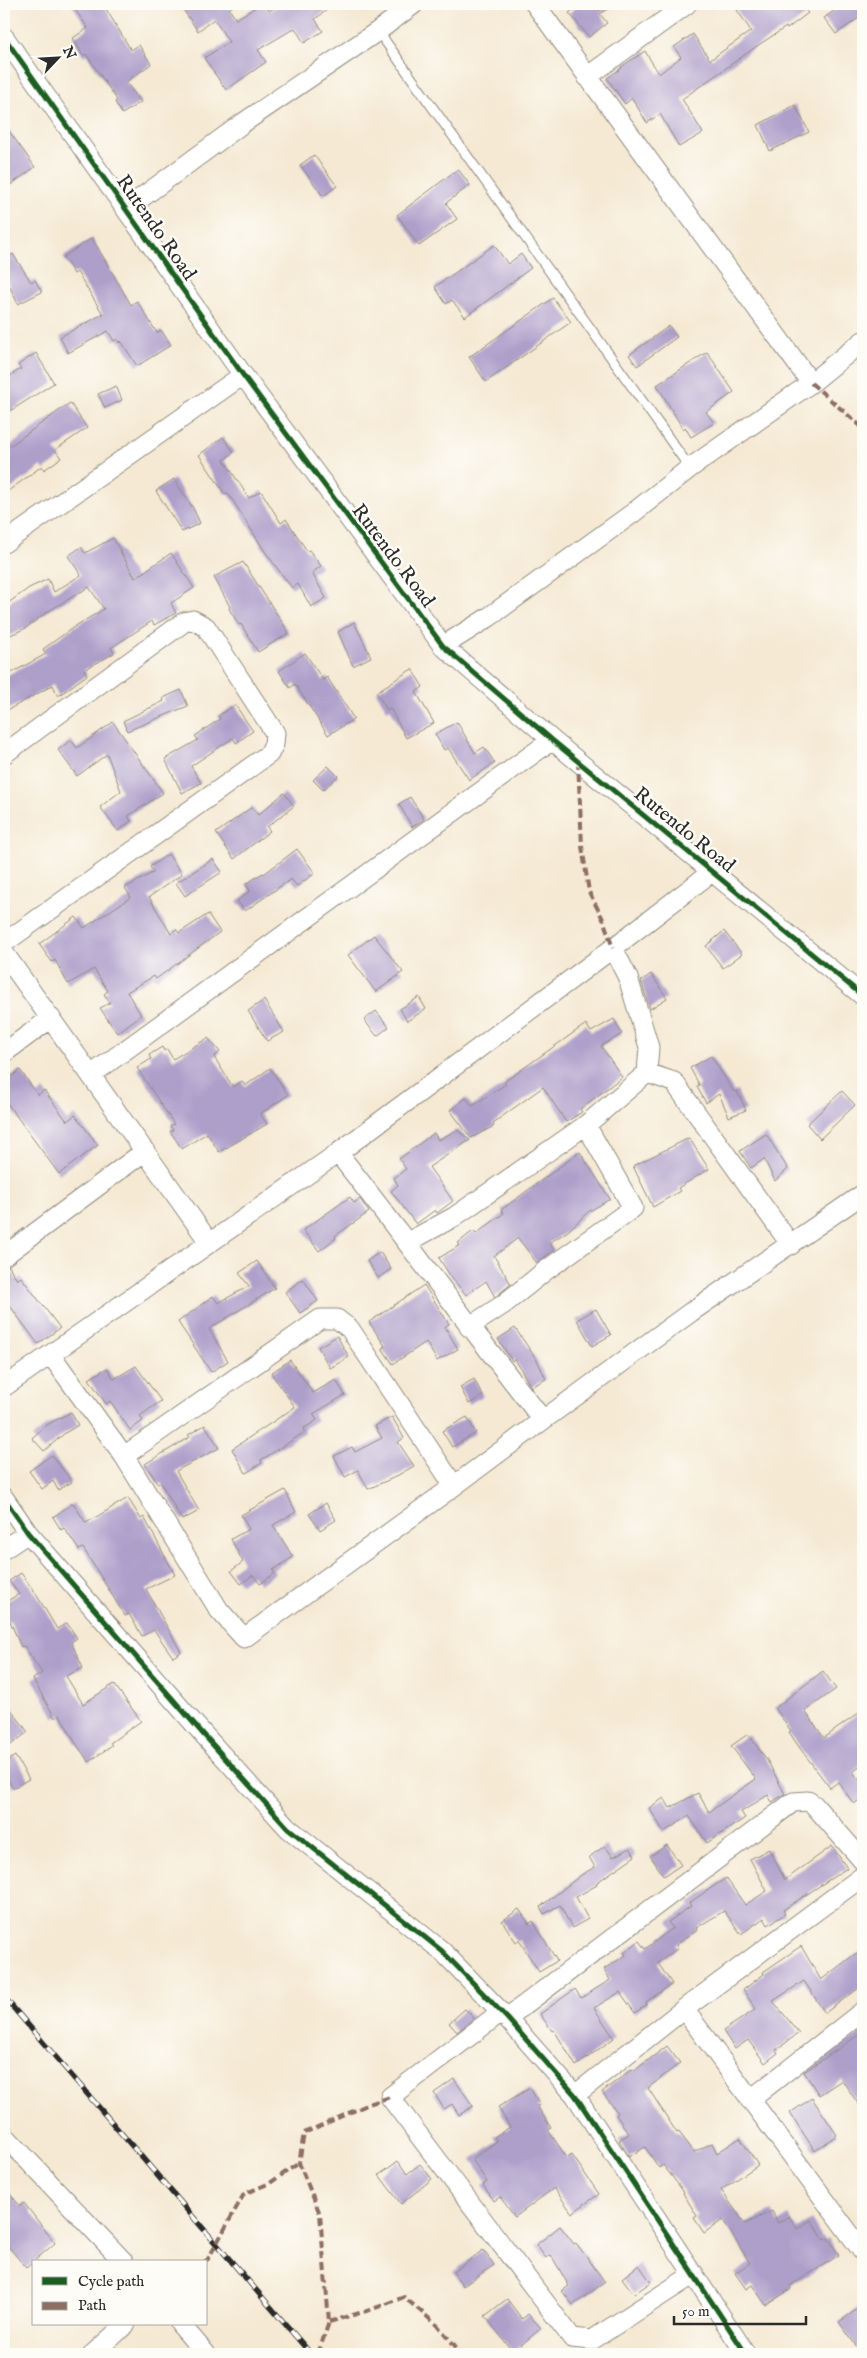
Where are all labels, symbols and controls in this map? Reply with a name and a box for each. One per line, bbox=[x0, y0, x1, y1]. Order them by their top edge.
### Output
north arrow bbox=[32, 32, 82, 82]
text: N bbox=[58, 43, 80, 62]
street label: Rutendo Road bbox=[110, 170, 202, 286]
street label: Rutendo Road bbox=[346, 499, 440, 613]
street label: Rutendo Road bbox=[628, 782, 740, 879]
legend bbox=[32, 2260, 208, 2326]
text: Cycle path bbox=[78, 2272, 144, 2291]
scale bar bbox=[674, 2293, 807, 2325]
text: Path bbox=[78, 2296, 106, 2315]
text: 50 m bbox=[682, 2302, 710, 2321]

